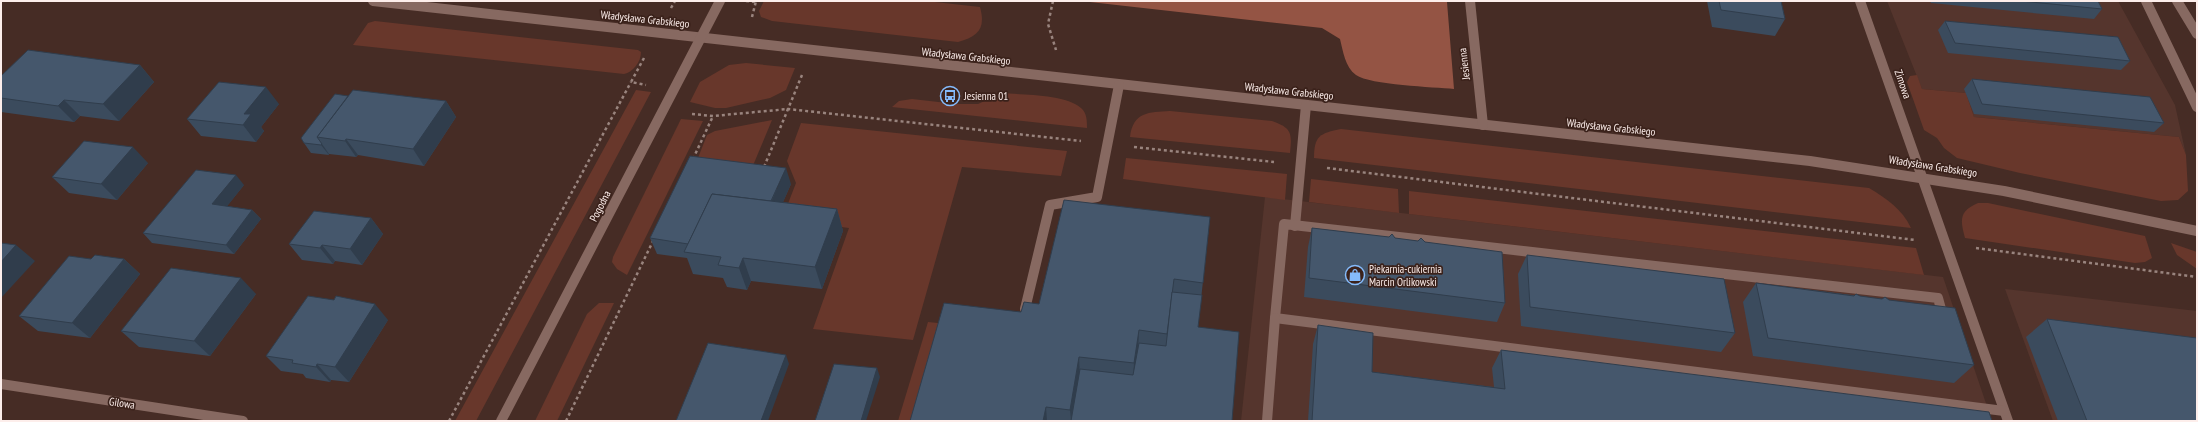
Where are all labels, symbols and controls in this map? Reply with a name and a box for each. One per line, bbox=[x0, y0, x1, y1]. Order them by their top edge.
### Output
street label: Władysława Grabskiego bbox=[600, 7, 690, 31]
street label: Władysława Grabskiego bbox=[921, 44, 1011, 68]
street label: Jesienna bbox=[1455, 47, 1473, 82]
street label: Zimowa bbox=[1892, 68, 1914, 100]
street label: Władysława Grabskiego bbox=[1244, 79, 1334, 103]
bus stop icon: Jesienna 01 bbox=[939, 85, 961, 107]
place label: Jesienna 01 bbox=[963, 89, 1008, 103]
street label: Władysława Grabskiego bbox=[1566, 115, 1656, 139]
street label: Władysława Grabskiego bbox=[1888, 152, 1978, 180]
street label: Pogodna bbox=[586, 188, 614, 224]
place label: Piekarnia-cukiernia Marcin Orlikowski bbox=[1369, 262, 1442, 289]
shop icon: Piekarnia-cukiernia Marcin Orlikowski bbox=[1344, 264, 1366, 286]
street label: Gilowa bbox=[108, 394, 136, 412]

